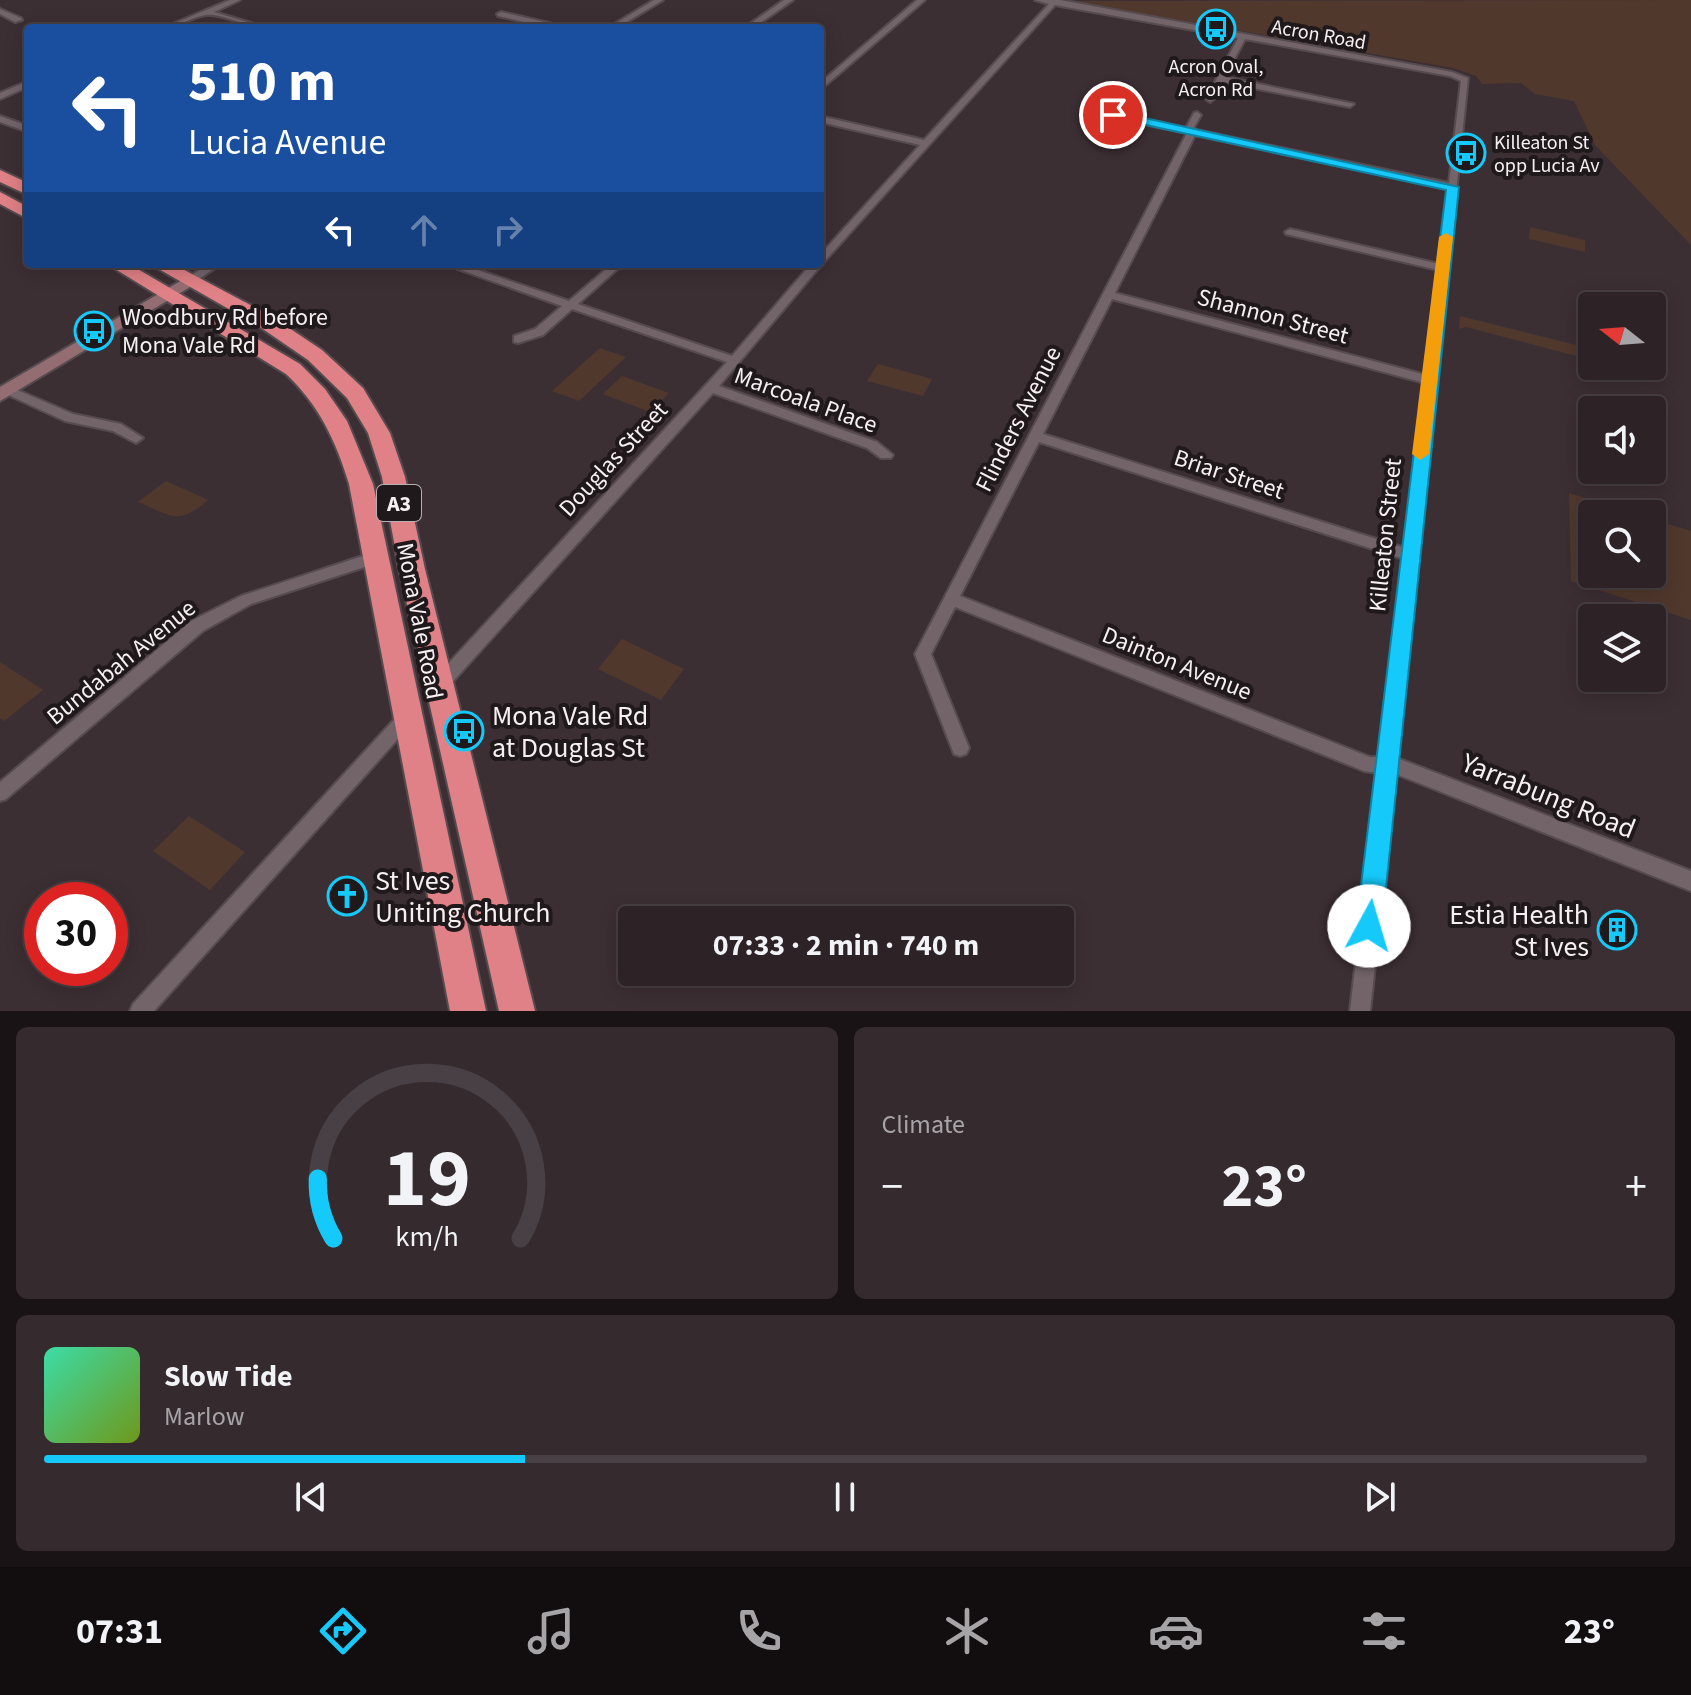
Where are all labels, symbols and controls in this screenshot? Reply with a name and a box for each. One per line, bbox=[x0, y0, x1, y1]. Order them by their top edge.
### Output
bus stop icon: Acron Oval, Acron Rd bbox=[1195, 8, 1237, 50]
street label: Acron Road bbox=[1269, 13, 1368, 57]
text: 510 m bbox=[188, 43, 336, 122]
place label: Acron Oval, Acron Rd bbox=[1169, 53, 1263, 104]
icon: left bbox=[56, 56, 160, 160]
pin bbox=[1079, 81, 1147, 149]
icon: arrive bbox=[1091, 93, 1135, 137]
text: Lucia Avenue bbox=[188, 117, 386, 168]
place label: Killeaton St opp Lucia Av bbox=[1494, 129, 1600, 180]
bus stop icon: Killeaton St opp Lucia Av bbox=[1445, 132, 1487, 174]
icon: left bbox=[318, 208, 362, 252]
icon: ahead bbox=[402, 208, 446, 252]
icon: right bbox=[486, 208, 530, 252]
street label: Shannon Street bbox=[1193, 279, 1352, 353]
north arrow bbox=[1578, 292, 1666, 380]
map controls bbox=[1578, 292, 1666, 692]
place label: Woodbury Rd before Mona Vale Rd bbox=[122, 300, 328, 363]
bus stop icon: Woodbury Rd before Mona Vale Rd bbox=[73, 310, 115, 352]
street label: Flinders Avenue bbox=[967, 340, 1070, 498]
street label: Marcoala Place bbox=[729, 358, 882, 443]
street label: Douglas Street bbox=[551, 394, 676, 525]
button: sound bbox=[1578, 396, 1666, 484]
street label: Briar Street bbox=[1169, 440, 1288, 509]
street label: Killeaton Street bbox=[1360, 457, 1411, 614]
road number: A3 bbox=[377, 485, 421, 521]
button: search bbox=[1578, 500, 1666, 588]
street label: Mona Vale Road bbox=[387, 540, 452, 702]
street label: Bundabah Avenue bbox=[39, 591, 203, 733]
button: layers bbox=[1578, 604, 1666, 692]
street label: Dainton Avenue bbox=[1097, 618, 1257, 709]
place label: Mona Vale Rd at Douglas St bbox=[492, 696, 648, 768]
bus stop icon: Mona Vale Rd at Douglas St bbox=[443, 710, 485, 752]
street label: Yarrabung Road bbox=[1455, 742, 1642, 849]
place label: St Ives Uniting Church bbox=[375, 861, 551, 933]
church icon: St Ives Uniting Church bbox=[326, 875, 368, 917]
speed limit sign: 30 bbox=[24, 882, 128, 986]
position arrow bbox=[1327, 884, 1411, 968]
place label: Estia Health St Ives bbox=[1449, 895, 1589, 967]
building icon: Estia Health St Ives bbox=[1596, 909, 1638, 951]
text: 07:33 · 2 min · 740 m bbox=[713, 924, 979, 967]
text: Climate bbox=[882, 1106, 965, 1143]
text: 19 bbox=[383, 1120, 471, 1238]
text: 23° bbox=[1222, 1145, 1307, 1230]
text: − bbox=[882, 1156, 903, 1219]
text: + bbox=[1625, 1156, 1647, 1219]
text: km/h bbox=[395, 1217, 458, 1257]
text: Slow Tide bbox=[164, 1355, 293, 1398]
text: Marlow bbox=[164, 1398, 244, 1435]
icon: previous bbox=[289, 1475, 333, 1519]
icon: pause bbox=[823, 1475, 867, 1519]
icon: next bbox=[1358, 1475, 1402, 1519]
icon: directions bbox=[315, 1603, 371, 1659]
icon: music bbox=[523, 1603, 579, 1659]
icon: phone bbox=[731, 1603, 787, 1659]
icon: climate bbox=[939, 1603, 995, 1659]
icon: car bbox=[1148, 1603, 1204, 1659]
icon: filters bbox=[1356, 1603, 1412, 1659]
text: 07:31 bbox=[76, 1606, 163, 1657]
text: 23° bbox=[1564, 1606, 1615, 1657]

